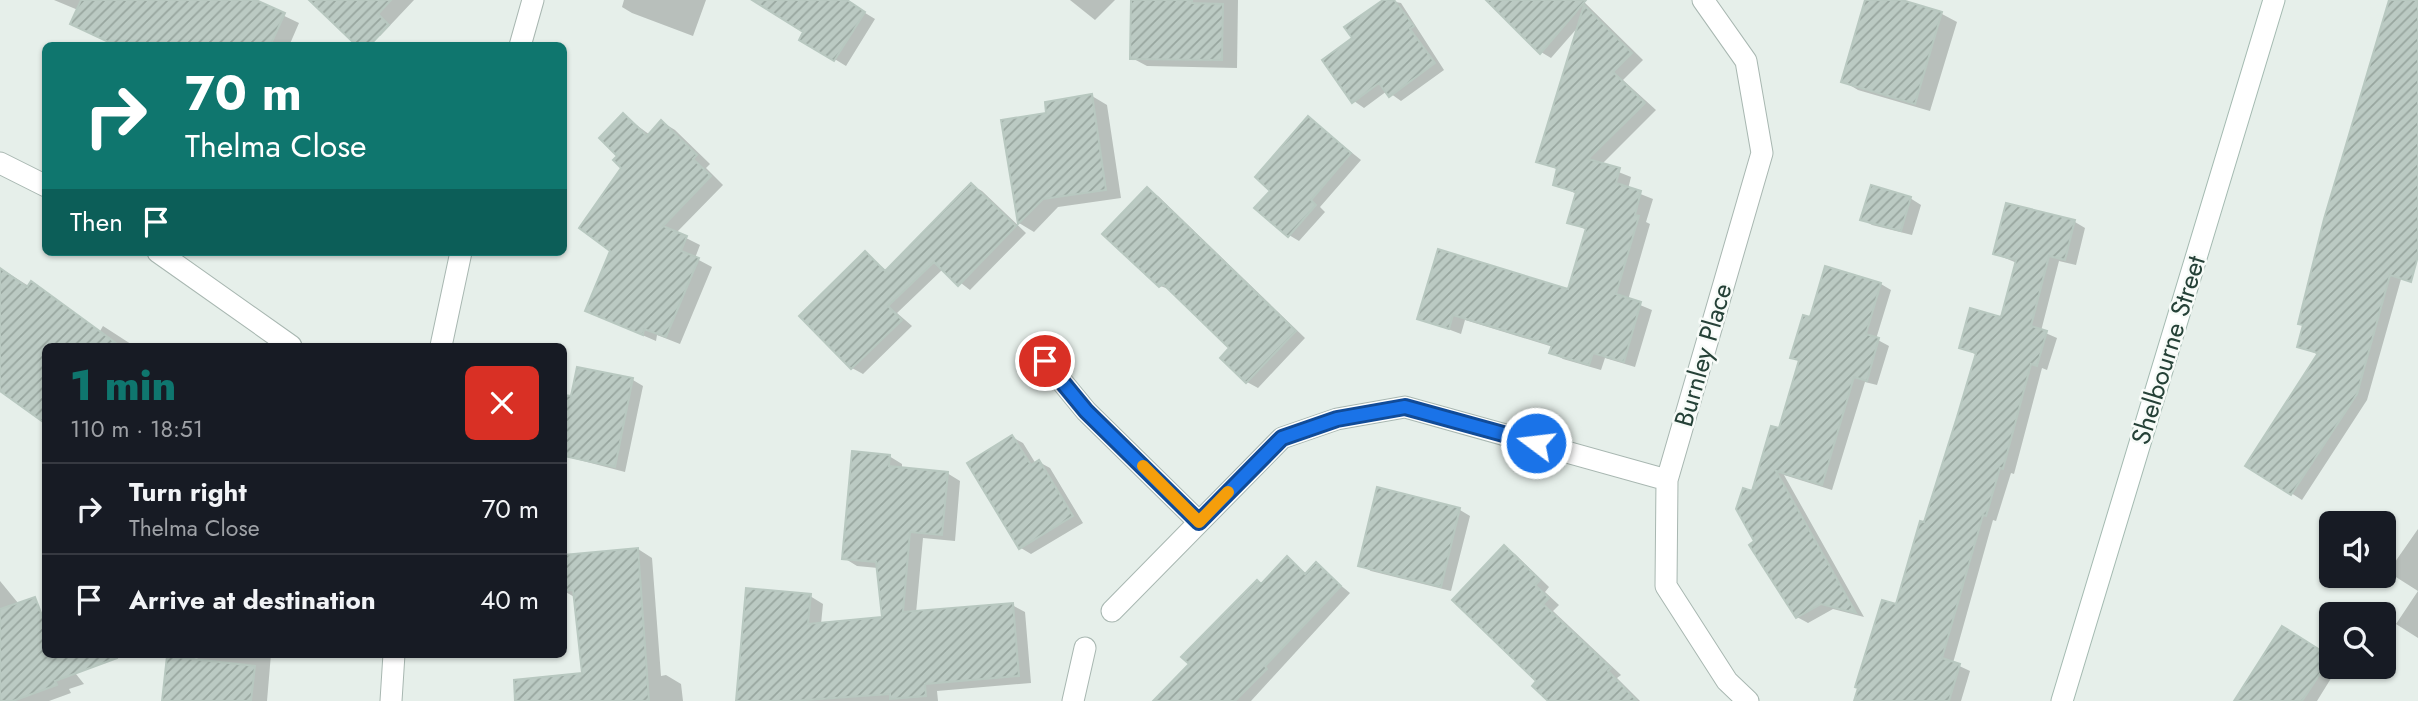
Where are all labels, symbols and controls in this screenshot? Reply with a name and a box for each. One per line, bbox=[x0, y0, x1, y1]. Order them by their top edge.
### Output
text: 70 m bbox=[185, 58, 302, 128]
icon: right bbox=[70, 70, 161, 161]
text: Thelma Close bbox=[185, 123, 367, 169]
text: Then bbox=[70, 203, 123, 241]
icon: arrive bbox=[137, 203, 175, 241]
street label: Shelbourne Street bbox=[2121, 250, 2215, 449]
street label: Burnley Place bbox=[1664, 279, 1742, 431]
pin bbox=[1015, 331, 1075, 391]
icon: arrive bbox=[1026, 342, 1064, 380]
text: 1 min bbox=[70, 355, 176, 416]
button: close bbox=[465, 366, 539, 440]
position arrow bbox=[1499, 406, 1573, 480]
text: 110 m · 18:51 bbox=[70, 412, 203, 446]
text: Turn right bbox=[129, 473, 247, 511]
icon: right bbox=[70, 490, 108, 528]
text: 70 m bbox=[482, 490, 539, 528]
text: Thelma Close bbox=[129, 511, 260, 545]
map controls bbox=[2319, 511, 2396, 679]
button: sound bbox=[2319, 511, 2396, 588]
icon: arrive bbox=[70, 581, 108, 619]
text: Arrive at destination bbox=[129, 581, 376, 619]
text: 40 m bbox=[480, 581, 539, 619]
button: search bbox=[2319, 602, 2396, 679]

